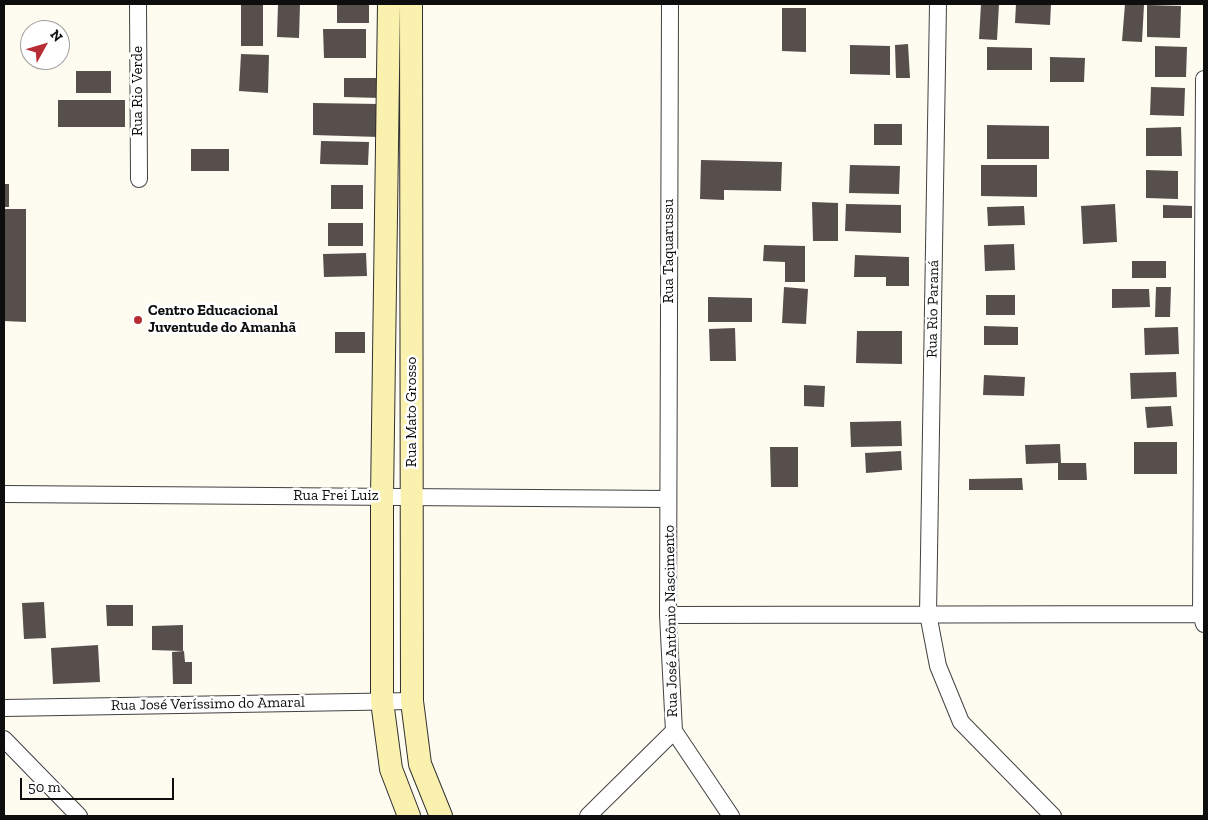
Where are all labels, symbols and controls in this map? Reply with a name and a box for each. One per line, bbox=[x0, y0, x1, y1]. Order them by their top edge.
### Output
north arrow bbox=[20, 20, 70, 70]
text: N bbox=[46, 26, 66, 45]
street label: Rua Rio Verde bbox=[129, 46, 147, 136]
street label: Rua Taquarussu bbox=[660, 199, 678, 303]
street label: Rua Rio Paraná bbox=[923, 260, 943, 358]
place label: Centro Educacional Juventude do Amanhã bbox=[148, 302, 296, 337]
marker: Centro Educacional Juventude do Amanhã bbox=[132, 314, 144, 326]
street label: Rua Mato Grosso bbox=[403, 357, 421, 467]
street label: Rua Frei Luiz bbox=[293, 487, 379, 505]
street label: Rua José Antônio Nascimento bbox=[660, 525, 682, 717]
street label: Rua José Veríssimo do Amaral bbox=[111, 693, 305, 715]
scale bar bbox=[22, 768, 176, 800]
text: 50 m bbox=[28, 778, 61, 796]

